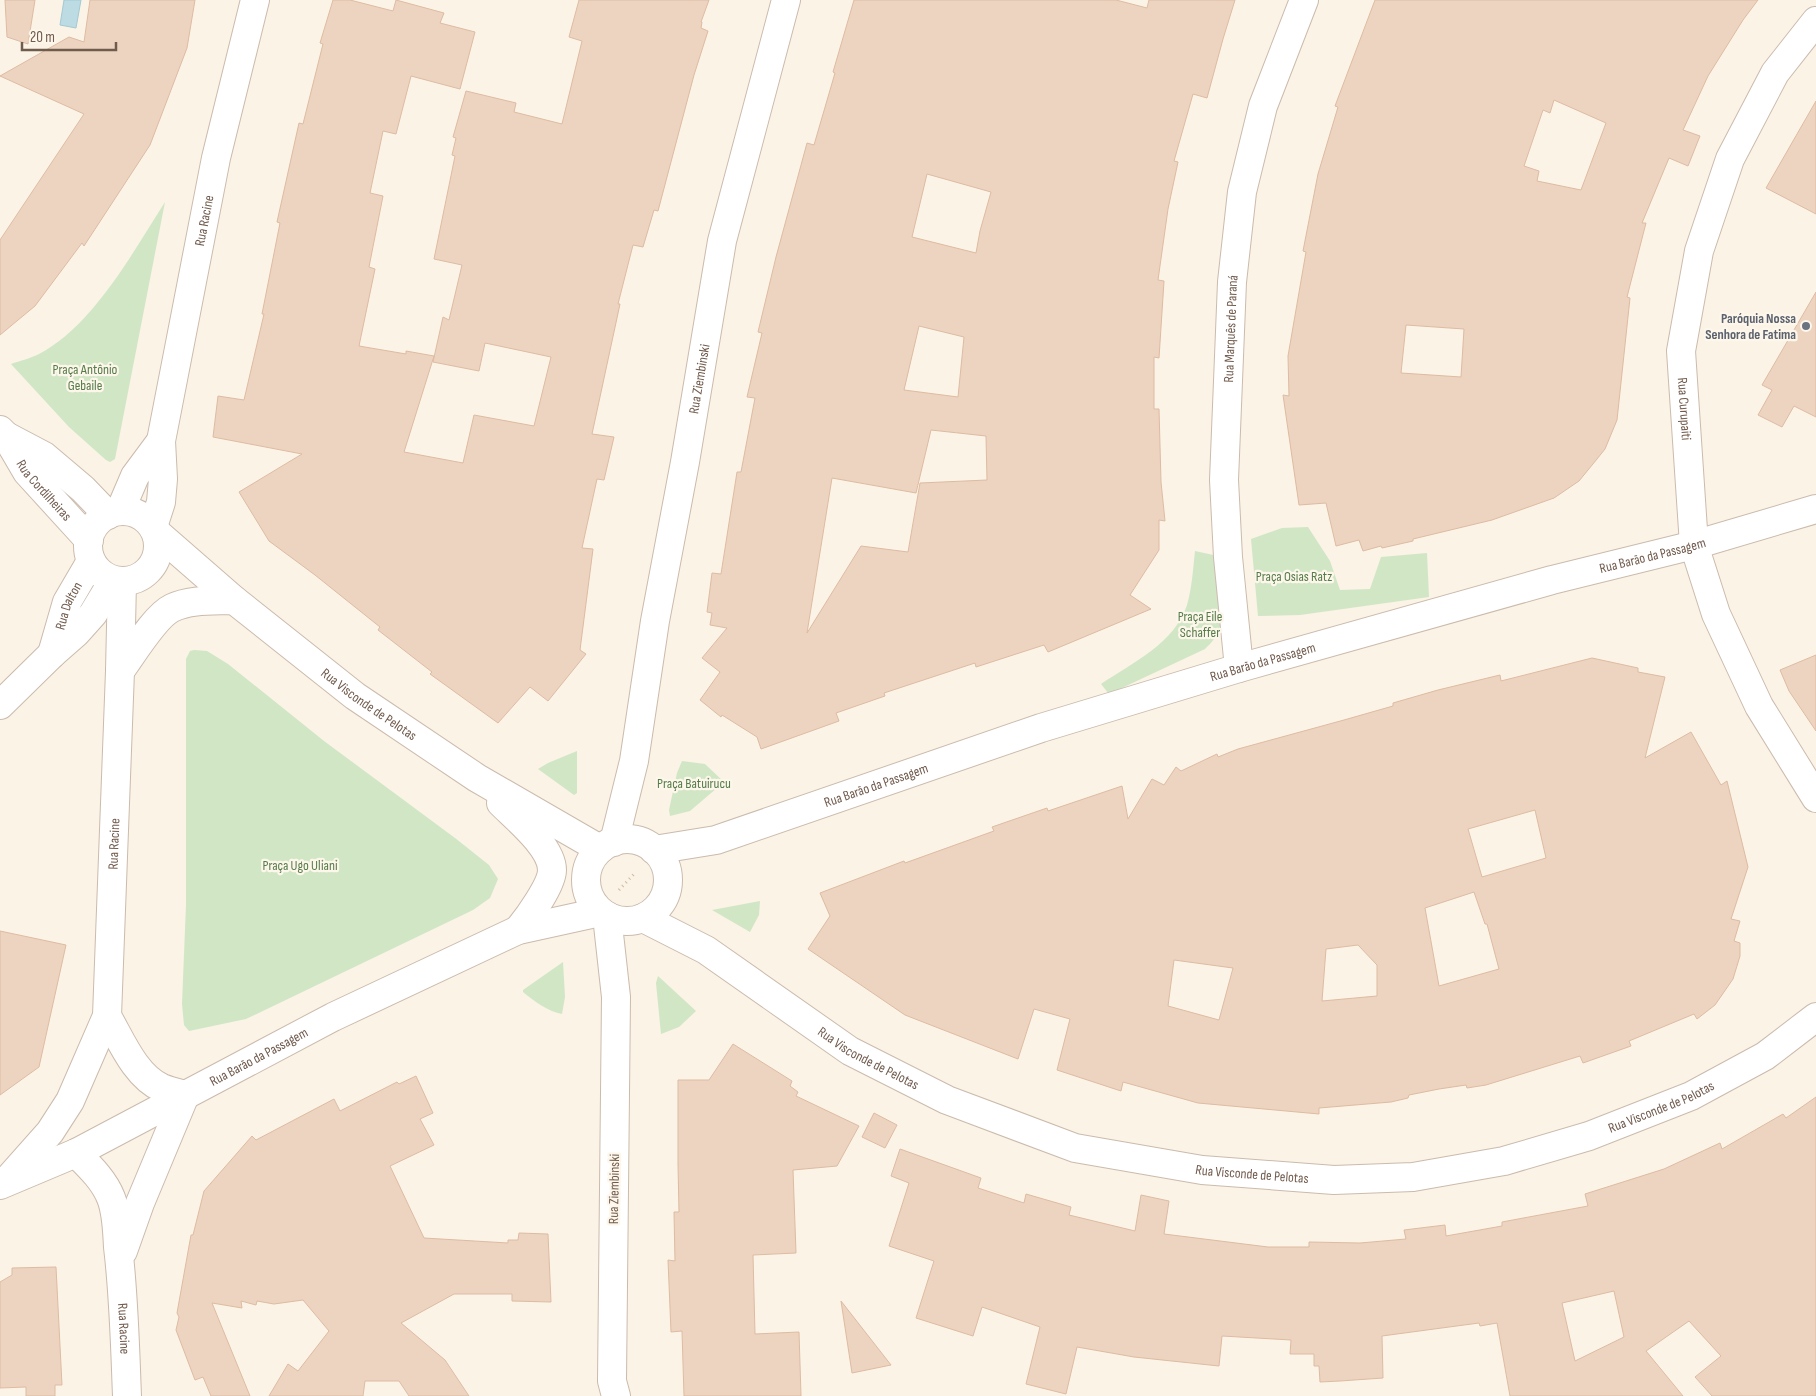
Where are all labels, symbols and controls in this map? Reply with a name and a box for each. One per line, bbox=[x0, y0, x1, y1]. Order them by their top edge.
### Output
scale bar bbox=[22, 20, 116, 52]
text: 20 m bbox=[30, 28, 55, 47]
street label: Rua Racine bbox=[191, 194, 217, 247]
street label: Rua Marquês de Paraná bbox=[1219, 274, 1241, 383]
place label: Paróquia Nossa Senhora de Fatima bbox=[1705, 310, 1796, 343]
marker: Paróquia Nossa Senhora de Fatima bbox=[1800, 320, 1812, 332]
street label: Rua Ziembinski bbox=[685, 343, 713, 415]
park label: Praça Antônio Gebaile bbox=[53, 361, 118, 394]
street label: Rua Curupaiti bbox=[1674, 377, 1695, 441]
street label: Rua Cordilheiras bbox=[13, 456, 76, 524]
street label: Rua Barão da Passagem bbox=[1598, 534, 1708, 577]
park label: Praça Osias Ratz bbox=[1256, 568, 1332, 585]
street label: Rua Dalton bbox=[51, 579, 86, 632]
park label: Praça Eile Schaffer bbox=[1178, 608, 1222, 641]
street label: Rua Barão da Passagem bbox=[1208, 638, 1317, 685]
street label: Rua Visconde de Pelotas bbox=[318, 664, 420, 744]
street label: Rua Barão da Passagem bbox=[822, 759, 930, 811]
park label: Praça Batuirucu bbox=[657, 775, 731, 792]
street label: Rua Racine bbox=[104, 818, 123, 870]
park label: Praça Ugo Uliani bbox=[262, 857, 338, 874]
street label: Rua Barão da Passagem bbox=[206, 1023, 311, 1089]
street label: Rua Visconde de Pelotas bbox=[815, 1023, 922, 1093]
street label: Rua Visconde de Pelotas bbox=[1606, 1077, 1717, 1136]
street label: Rua Ziembinski bbox=[605, 1154, 623, 1224]
street label: Rua Visconde de Pelotas bbox=[1194, 1161, 1309, 1187]
street label: Rua Racine bbox=[115, 1302, 134, 1355]

